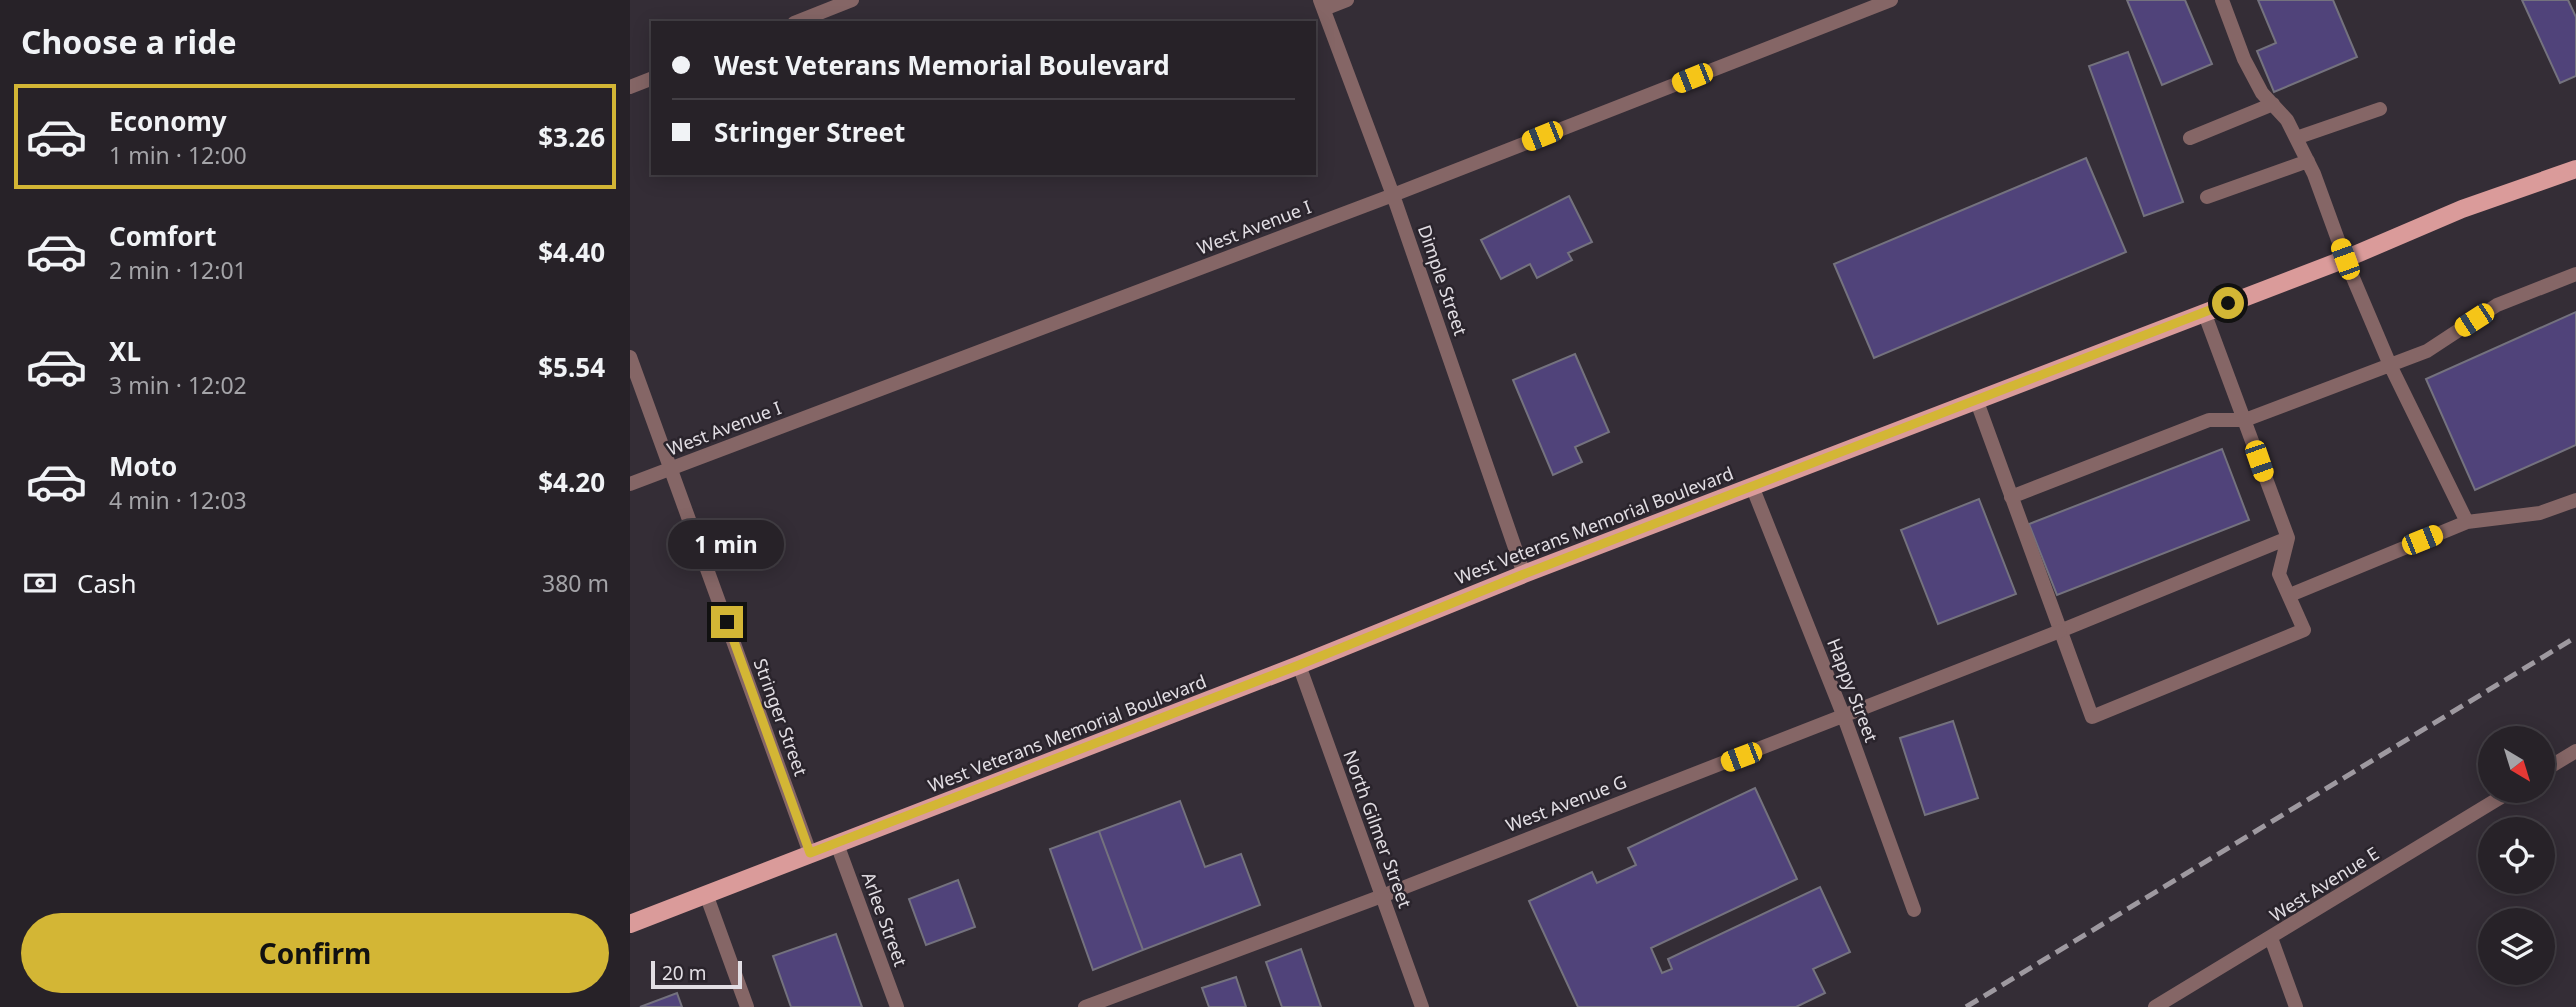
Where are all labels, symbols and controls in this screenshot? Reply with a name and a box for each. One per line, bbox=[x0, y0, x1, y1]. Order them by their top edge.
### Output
text: Choose a ride bbox=[21, 20, 237, 63]
text: West Veterans Memorial Boulevard bbox=[714, 47, 1170, 83]
car bbox=[1669, 60, 1716, 96]
text: Economy bbox=[109, 103, 227, 139]
icon: car bbox=[25, 105, 88, 168]
text: Stringer Street bbox=[714, 114, 905, 150]
car bbox=[1519, 118, 1566, 154]
text: $3.26 bbox=[538, 119, 605, 155]
text: 1 min · 12:00 bbox=[109, 139, 247, 171]
street label: West Avenue I bbox=[1194, 194, 1314, 260]
text: Comfort bbox=[109, 218, 217, 254]
icon: car bbox=[25, 220, 88, 283]
street label: Dimple Street bbox=[1413, 222, 1473, 339]
text: $4.40 bbox=[538, 234, 605, 270]
car bbox=[2328, 236, 2363, 282]
text: 2 min · 12:01 bbox=[109, 254, 247, 286]
route start bbox=[2212, 287, 2244, 319]
car bbox=[2451, 300, 2498, 340]
text: XL bbox=[109, 333, 141, 369]
icon: car bbox=[25, 335, 88, 398]
text: $5.54 bbox=[538, 349, 605, 385]
text: 3 min · 12:02 bbox=[109, 369, 247, 401]
street label: West Avenue I bbox=[664, 395, 784, 461]
car bbox=[2243, 438, 2276, 484]
text: Moto bbox=[109, 448, 177, 484]
icon: car bbox=[25, 450, 88, 513]
street label: West Veterans Memorial Boulevard bbox=[1451, 461, 1737, 589]
text: $4.20 bbox=[538, 464, 605, 500]
text: 4 min · 12:03 bbox=[109, 484, 247, 516]
callout: 1 min bbox=[669, 520, 785, 570]
car bbox=[2399, 522, 2446, 558]
text: 1 min bbox=[694, 528, 758, 560]
icon: cash bbox=[21, 564, 59, 602]
text: Cash bbox=[77, 565, 137, 601]
text: 380 m bbox=[542, 567, 609, 599]
route end bbox=[711, 606, 743, 638]
street label: Happy Street bbox=[1822, 635, 1884, 746]
street label: Stringer Street bbox=[749, 655, 814, 779]
street label: West Veterans Memorial Boulevard bbox=[924, 669, 1210, 797]
north arrow bbox=[2478, 726, 2555, 803]
map controls bbox=[2478, 726, 2555, 985]
car bbox=[1718, 740, 1765, 774]
street label: North Gilmer Street bbox=[1338, 747, 1418, 912]
street label: West Avenue G bbox=[1502, 769, 1630, 837]
button: locate bbox=[2478, 817, 2555, 894]
street label: West Avenue E bbox=[2265, 841, 2383, 927]
street label: Arlee Street bbox=[857, 868, 913, 970]
button: layers bbox=[2478, 908, 2555, 985]
button: Confirm bbox=[21, 913, 609, 993]
scale bar bbox=[651, 958, 742, 990]
text: 20 m bbox=[662, 960, 706, 986]

